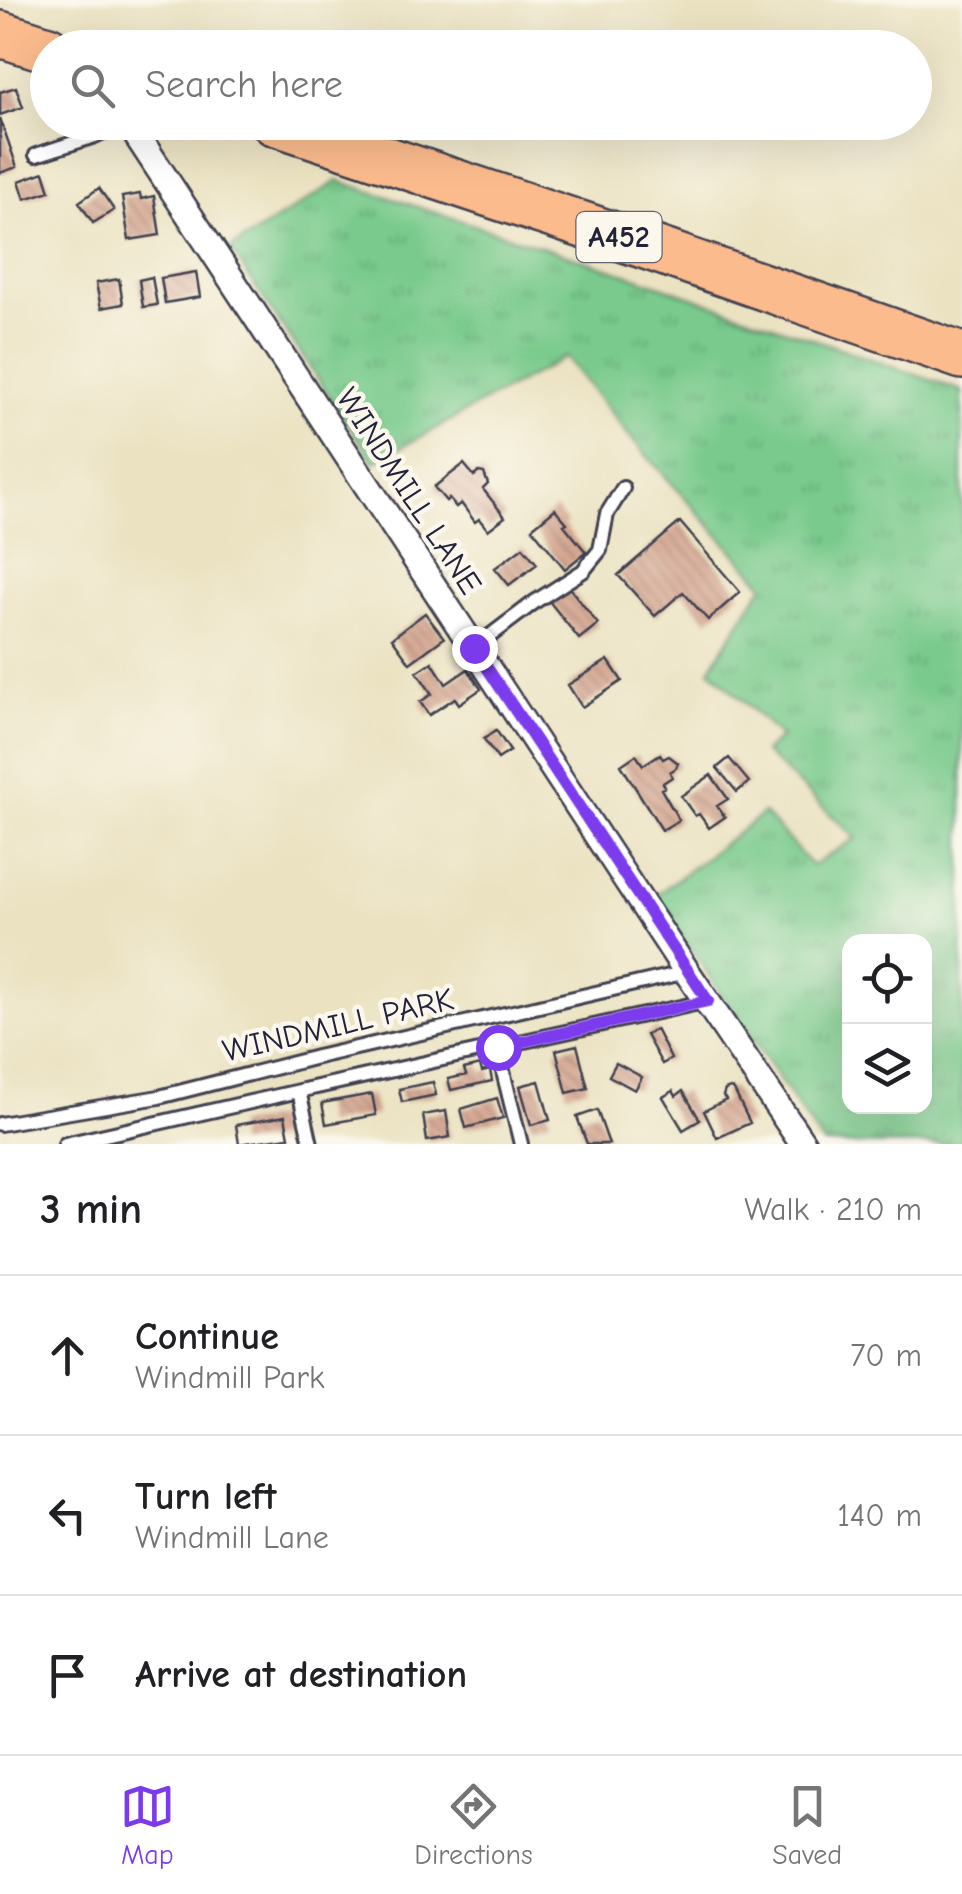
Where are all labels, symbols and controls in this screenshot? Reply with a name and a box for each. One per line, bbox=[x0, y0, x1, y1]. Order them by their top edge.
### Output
search box bbox=[30, 30, 932, 140]
icon: search bbox=[65, 58, 120, 113]
text: Search here bbox=[145, 63, 343, 107]
road number: A452 bbox=[576, 212, 662, 262]
street label: WINDMILL LANE bbox=[329, 381, 489, 601]
route end bbox=[452, 626, 498, 672]
map controls bbox=[842, 934, 932, 1114]
button: locate bbox=[842, 934, 932, 1024]
street label: WINDMILL PARK bbox=[219, 980, 457, 1070]
button: layers bbox=[842, 1024, 932, 1114]
route start bbox=[476, 1025, 522, 1071]
text: 3 min bbox=[40, 1185, 142, 1234]
text: Walk · 210 m bbox=[744, 1191, 922, 1228]
text: Continue bbox=[135, 1315, 279, 1359]
icon: ahead bbox=[40, 1328, 95, 1383]
text: 70 m bbox=[850, 1337, 922, 1374]
text: Windmill Park bbox=[135, 1359, 324, 1396]
text: Turn left bbox=[135, 1475, 276, 1519]
icon: left bbox=[40, 1488, 95, 1543]
text: 140 m bbox=[837, 1497, 922, 1534]
text: Windmill Lane bbox=[135, 1519, 329, 1556]
icon: arrive bbox=[40, 1648, 95, 1703]
text: Arrive at destination bbox=[135, 1653, 467, 1697]
tab: Map bbox=[120, 1779, 175, 1871]
tab: Directions bbox=[414, 1779, 533, 1871]
tab: Saved bbox=[772, 1779, 842, 1871]

